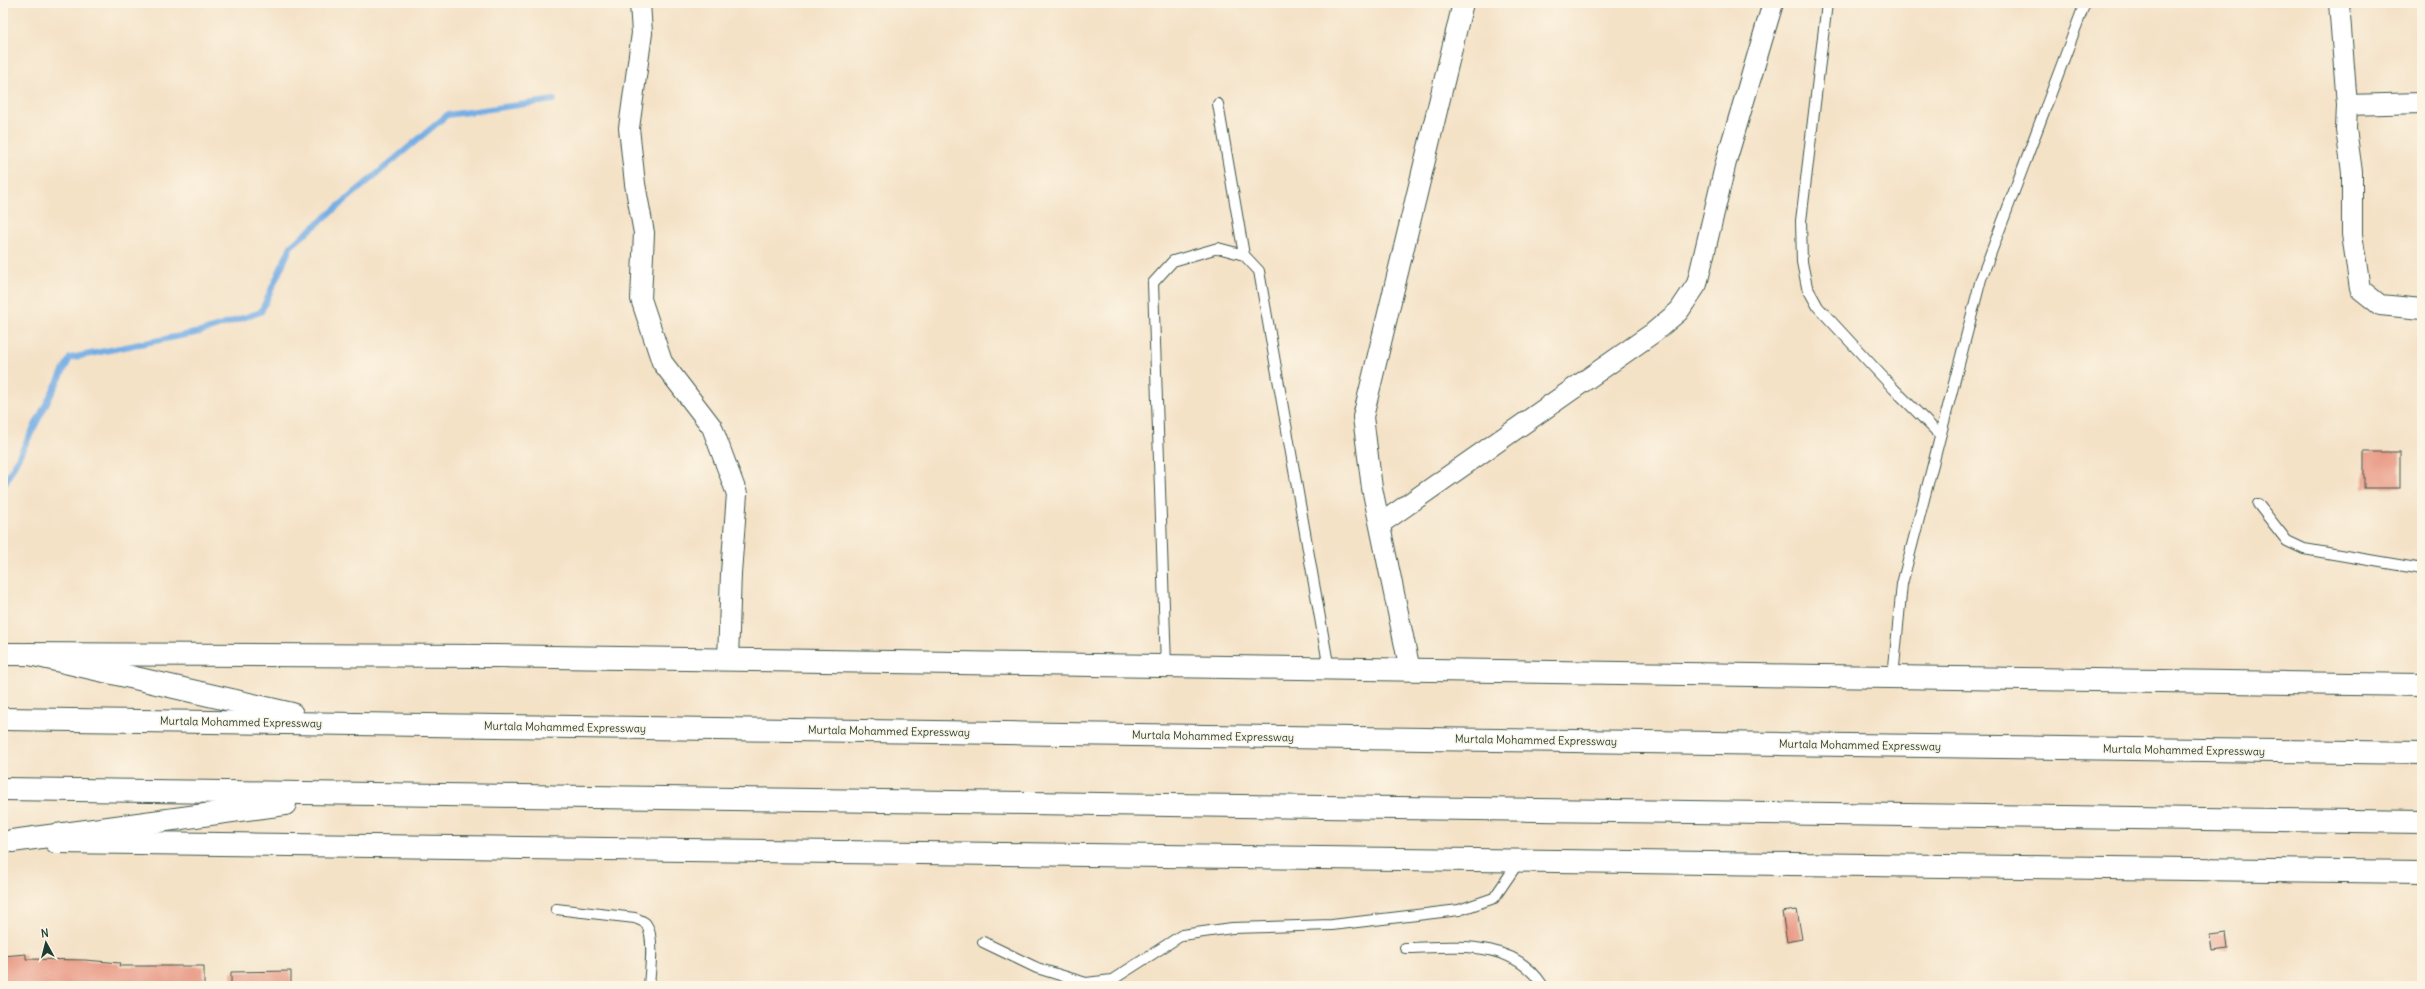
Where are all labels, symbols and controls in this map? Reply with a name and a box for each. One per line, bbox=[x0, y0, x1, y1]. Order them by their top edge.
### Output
street label: Murtala Mohammed Expressway bbox=[160, 714, 322, 730]
street label: Murtala Mohammed Expressway bbox=[484, 719, 646, 735]
street label: Murtala Mohammed Expressway bbox=[808, 723, 970, 739]
street label: Murtala Mohammed Expressway bbox=[1132, 728, 1294, 744]
street label: Murtala Mohammed Expressway bbox=[1455, 732, 1617, 748]
street label: Murtala Mohammed Expressway bbox=[1779, 737, 1941, 753]
street label: Murtala Mohammed Expressway bbox=[2103, 742, 2265, 758]
north arrow bbox=[26, 923, 66, 963]
text: N bbox=[40, 926, 49, 940]

